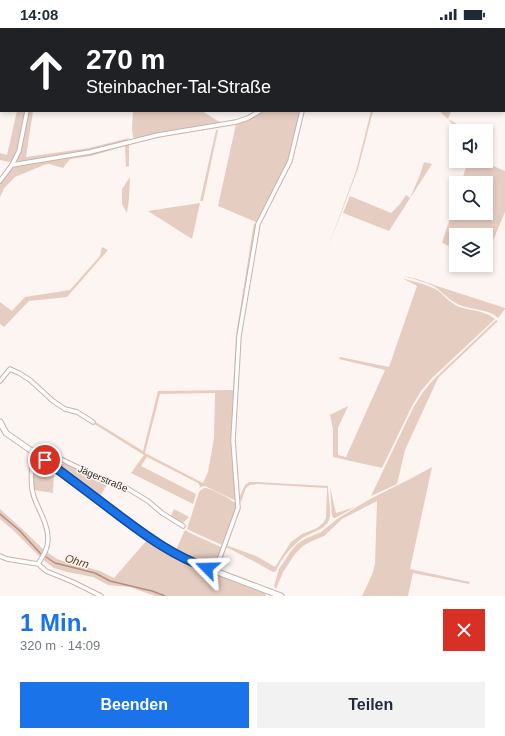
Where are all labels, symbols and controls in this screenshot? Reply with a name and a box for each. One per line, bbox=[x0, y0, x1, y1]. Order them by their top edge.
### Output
text: 14:08 bbox=[20, 6, 58, 23]
icon: ahead bbox=[20, 44, 72, 96]
text: 270 m bbox=[86, 44, 165, 75]
text: Steinbacher-Tal-Straße bbox=[86, 77, 271, 97]
map controls bbox=[449, 124, 493, 272]
button: sound bbox=[449, 124, 493, 168]
button: search bbox=[449, 176, 493, 220]
button: layers bbox=[449, 228, 493, 272]
pin bbox=[28, 443, 62, 477]
icon: arrive bbox=[34, 449, 56, 471]
street label: Jägerstraße bbox=[76, 463, 130, 494]
position arrow bbox=[186, 547, 228, 589]
water label: Ohrn bbox=[64, 552, 90, 570]
text: 1 Min. bbox=[20, 609, 88, 636]
button: close bbox=[443, 609, 485, 651]
text: 320 m · 14:09 bbox=[20, 638, 100, 653]
button: Beenden bbox=[20, 682, 249, 728]
button: Teilen bbox=[257, 682, 485, 728]

